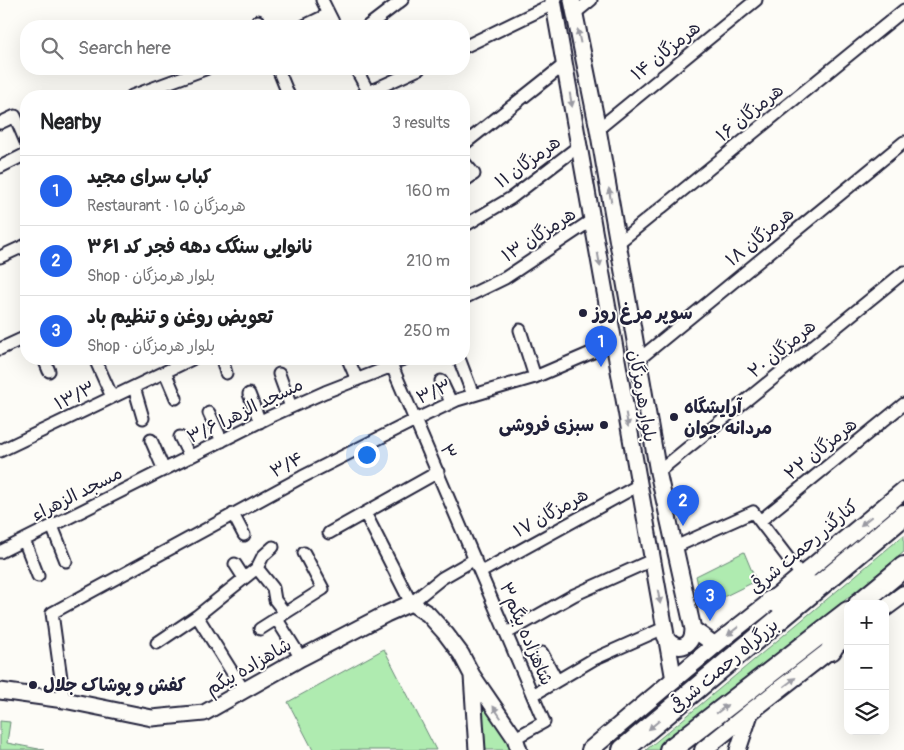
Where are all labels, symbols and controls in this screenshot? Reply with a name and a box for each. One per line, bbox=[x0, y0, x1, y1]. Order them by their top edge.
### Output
street label: هرمزگان ۱۴ bbox=[627, 16, 705, 86]
search box bbox=[20, 20, 470, 75]
one-way arrow bbox=[575, 28, 583, 43]
icon: search bbox=[38, 34, 66, 62]
text: Search here bbox=[78, 36, 171, 60]
street label: هرمزگان ۱۶ bbox=[712, 79, 788, 147]
one-way arrow bbox=[568, 92, 576, 108]
text: Nearby bbox=[40, 109, 101, 136]
text: 3 results bbox=[392, 113, 450, 133]
street label: هرمزگان ۱۱ bbox=[491, 130, 565, 194]
text: کباب سرای مجید bbox=[87, 165, 211, 189]
text: 1 bbox=[53, 181, 59, 201]
text: 160 m bbox=[406, 181, 450, 201]
one-way arrow bbox=[605, 187, 613, 203]
text: Restaurant · هرمزگان ۱۵ bbox=[87, 196, 246, 216]
street label: هرمزگان ۱۳ bbox=[497, 202, 581, 268]
street label: هرمزگان ۱۸ bbox=[721, 202, 799, 272]
text: نانوایی سنگک دهه فجر کد ۳۶۱ bbox=[87, 235, 314, 259]
text: 2 bbox=[52, 251, 60, 271]
text: 210 m bbox=[406, 251, 450, 271]
one-way arrow bbox=[596, 252, 604, 268]
text: Shop · بلوار هرمزگان bbox=[87, 266, 215, 286]
place label: سوپر مرغ روز bbox=[591, 302, 693, 325]
text: تعویض روغن و تنظیم باد bbox=[87, 305, 273, 329]
marker: سوپر مرغ روز bbox=[577, 307, 589, 319]
street label: هرمزگان ۲۰ bbox=[743, 315, 821, 383]
text: 3 bbox=[52, 321, 60, 341]
text: 250 m bbox=[404, 321, 450, 341]
pin: 1 bbox=[585, 326, 617, 367]
text: Shop · بلوار هرمزگان bbox=[87, 336, 215, 356]
street label: بلوار هرمزگان bbox=[623, 348, 661, 444]
street label: مسجد الزهرا ۳/۶ bbox=[183, 373, 307, 449]
street label: ۳/۳ bbox=[413, 374, 455, 410]
street label: ۱۳/۳ bbox=[51, 376, 99, 416]
place label: آرایشگاه مردانه جوان bbox=[684, 396, 772, 440]
marker: آرایشگاه مردانه جوان bbox=[668, 411, 680, 423]
one-way arrow bbox=[624, 412, 632, 428]
street label: هرمزگان ۲۲ bbox=[780, 413, 862, 485]
place label: سبزی فروشی bbox=[499, 414, 594, 437]
marker: سبزی فروشی bbox=[598, 419, 610, 431]
street label: ۳ bbox=[435, 441, 461, 463]
your location bbox=[354, 442, 380, 468]
street label: ۳/۴ bbox=[266, 447, 308, 483]
street label: مسجد الزهراء bbox=[28, 461, 126, 527]
street label: هرمزگان ۱۷ bbox=[510, 483, 592, 543]
pin: 2 bbox=[667, 485, 699, 526]
street label: کنارگذر رحمت شرقی bbox=[744, 494, 863, 599]
one-way arrow bbox=[860, 516, 873, 527]
street label: ۳شاهزاده بیگم bbox=[492, 579, 558, 690]
pin: 3 bbox=[694, 580, 726, 621]
one-way arrow bbox=[655, 589, 663, 605]
map controls bbox=[844, 600, 889, 735]
button: + bbox=[844, 600, 889, 645]
street label: بزرگراه رحمت شرقی bbox=[664, 613, 783, 718]
one-way arrow bbox=[727, 625, 740, 636]
street label: شاهزاده بیگم bbox=[202, 633, 297, 702]
button: − bbox=[844, 645, 889, 690]
place label: کفش و پوشاک جلال bbox=[43, 674, 186, 697]
one-way arrow bbox=[783, 676, 796, 687]
marker: کفش و پوشاک جلال bbox=[27, 679, 39, 691]
button: layers bbox=[844, 690, 889, 735]
one-way arrow bbox=[715, 704, 728, 715]
one-way arrow bbox=[492, 705, 502, 719]
one-way arrow bbox=[648, 719, 660, 731]

